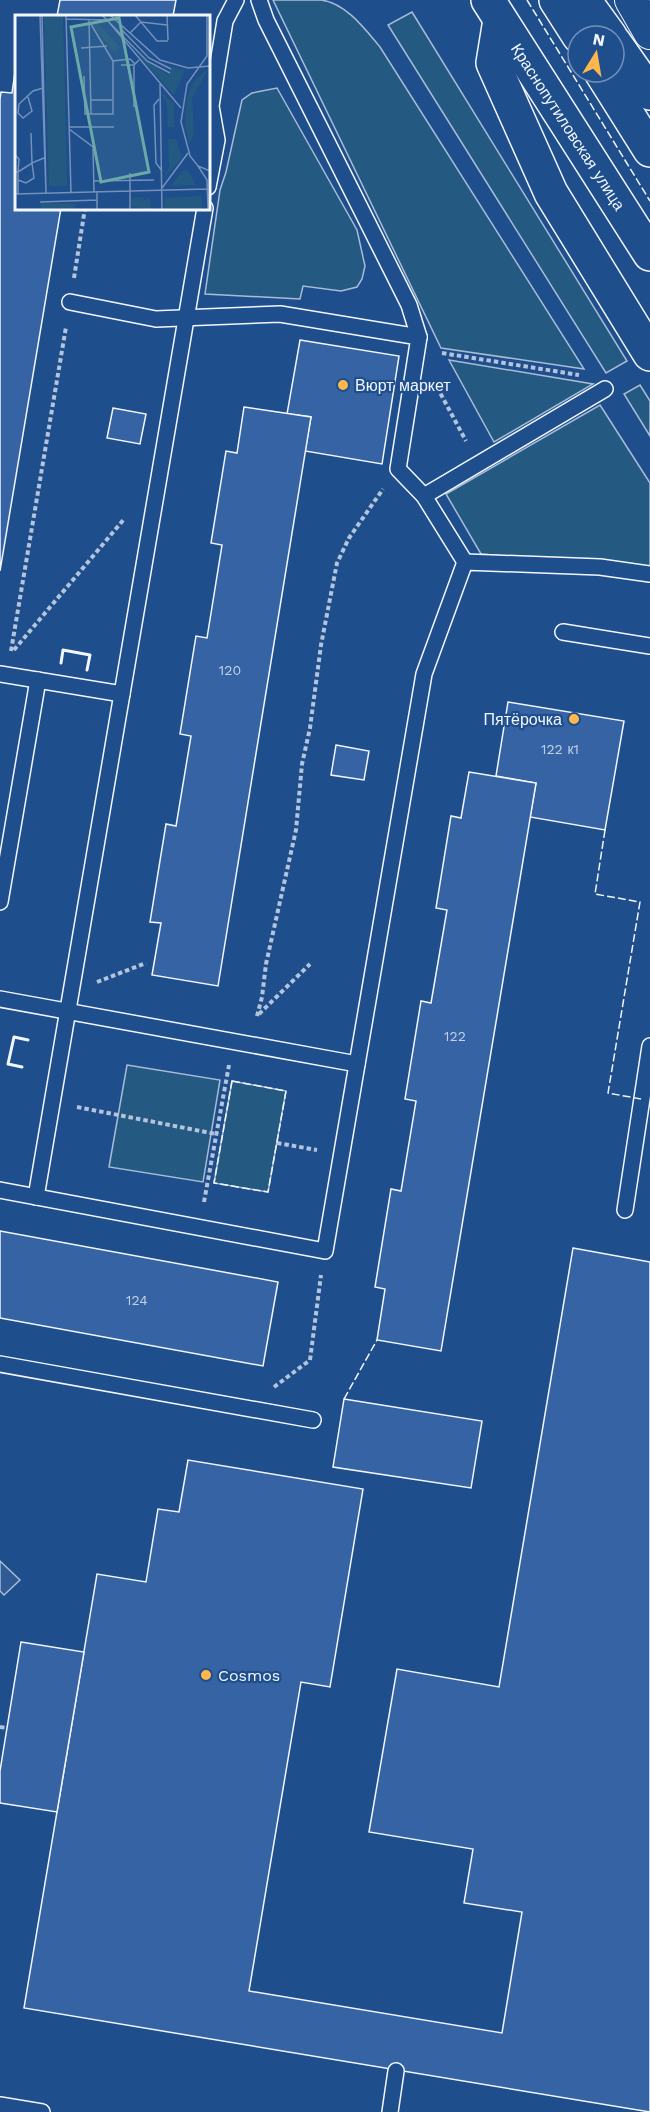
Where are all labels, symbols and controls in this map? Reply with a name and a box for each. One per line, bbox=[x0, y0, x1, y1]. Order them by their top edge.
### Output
inset map bbox=[15, 15, 210, 210]
north arrow bbox=[566, 24, 626, 84]
text: N bbox=[591, 29, 606, 50]
street label: Краснопутиловская улица bbox=[507, 40, 629, 214]
place label: Вюрт маркет bbox=[355, 376, 451, 395]
marker: Вюрт маркет bbox=[336, 378, 350, 392]
house number: 120 bbox=[219, 662, 241, 678]
place label: Пятёрочка bbox=[484, 710, 562, 729]
marker: Пятёрочка bbox=[567, 712, 581, 726]
house number: 122 к1 bbox=[541, 741, 579, 757]
house number: 122 bbox=[444, 1028, 466, 1044]
house number: 124 bbox=[126, 1292, 148, 1308]
place label: Cosmos bbox=[218, 1666, 280, 1685]
marker: Cosmos bbox=[199, 1668, 213, 1682]

